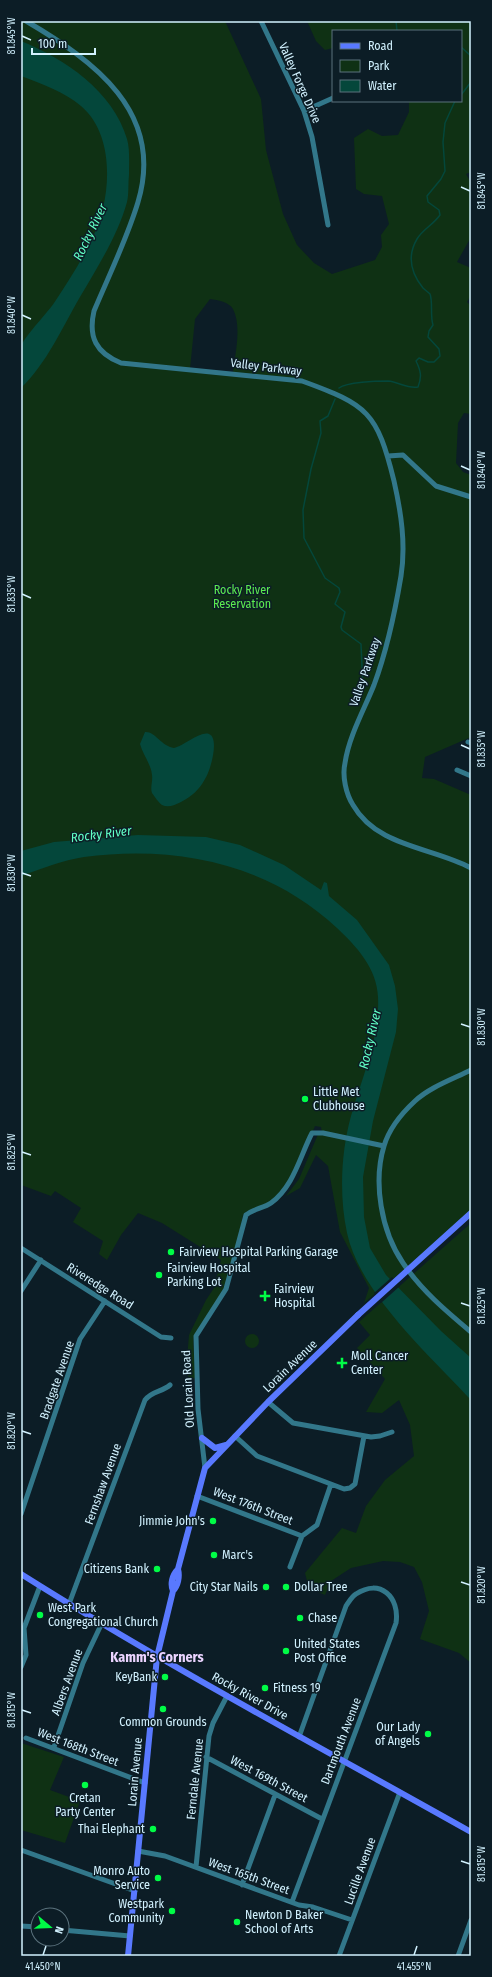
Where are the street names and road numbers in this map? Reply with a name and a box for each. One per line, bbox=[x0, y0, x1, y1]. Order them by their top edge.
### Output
street label: Valley Forge Drive bbox=[276, 41, 324, 125]
street label: Valley Parkway bbox=[230, 356, 303, 378]
street label: Valley Parkway bbox=[347, 635, 384, 708]
street label: Riveredge Road bbox=[64, 1260, 136, 1312]
street label: Lorain Avenue bbox=[260, 1337, 320, 1395]
street label: Bradgate Avenue bbox=[37, 1339, 77, 1421]
street label: Old Lorain Road bbox=[179, 1350, 197, 1428]
street label: Fernshaw Avenue bbox=[82, 1441, 124, 1526]
street label: West 176th Street bbox=[211, 1484, 295, 1528]
street label: Albers Avenue bbox=[48, 1647, 86, 1717]
street label: Rocky River Drive bbox=[210, 1669, 291, 1723]
street label: Dartmouth Avenue bbox=[318, 1696, 364, 1786]
street label: West 168th Street bbox=[35, 1725, 121, 1769]
street label: Lorain Avenue bbox=[125, 1737, 145, 1807]
street label: Ferndale Avenue bbox=[184, 1738, 206, 1820]
street label: West 169th Street bbox=[228, 1753, 310, 1805]
street label: Lucille Avenue bbox=[341, 1835, 379, 1907]
street label: West 165th Street bbox=[207, 1855, 292, 1897]

